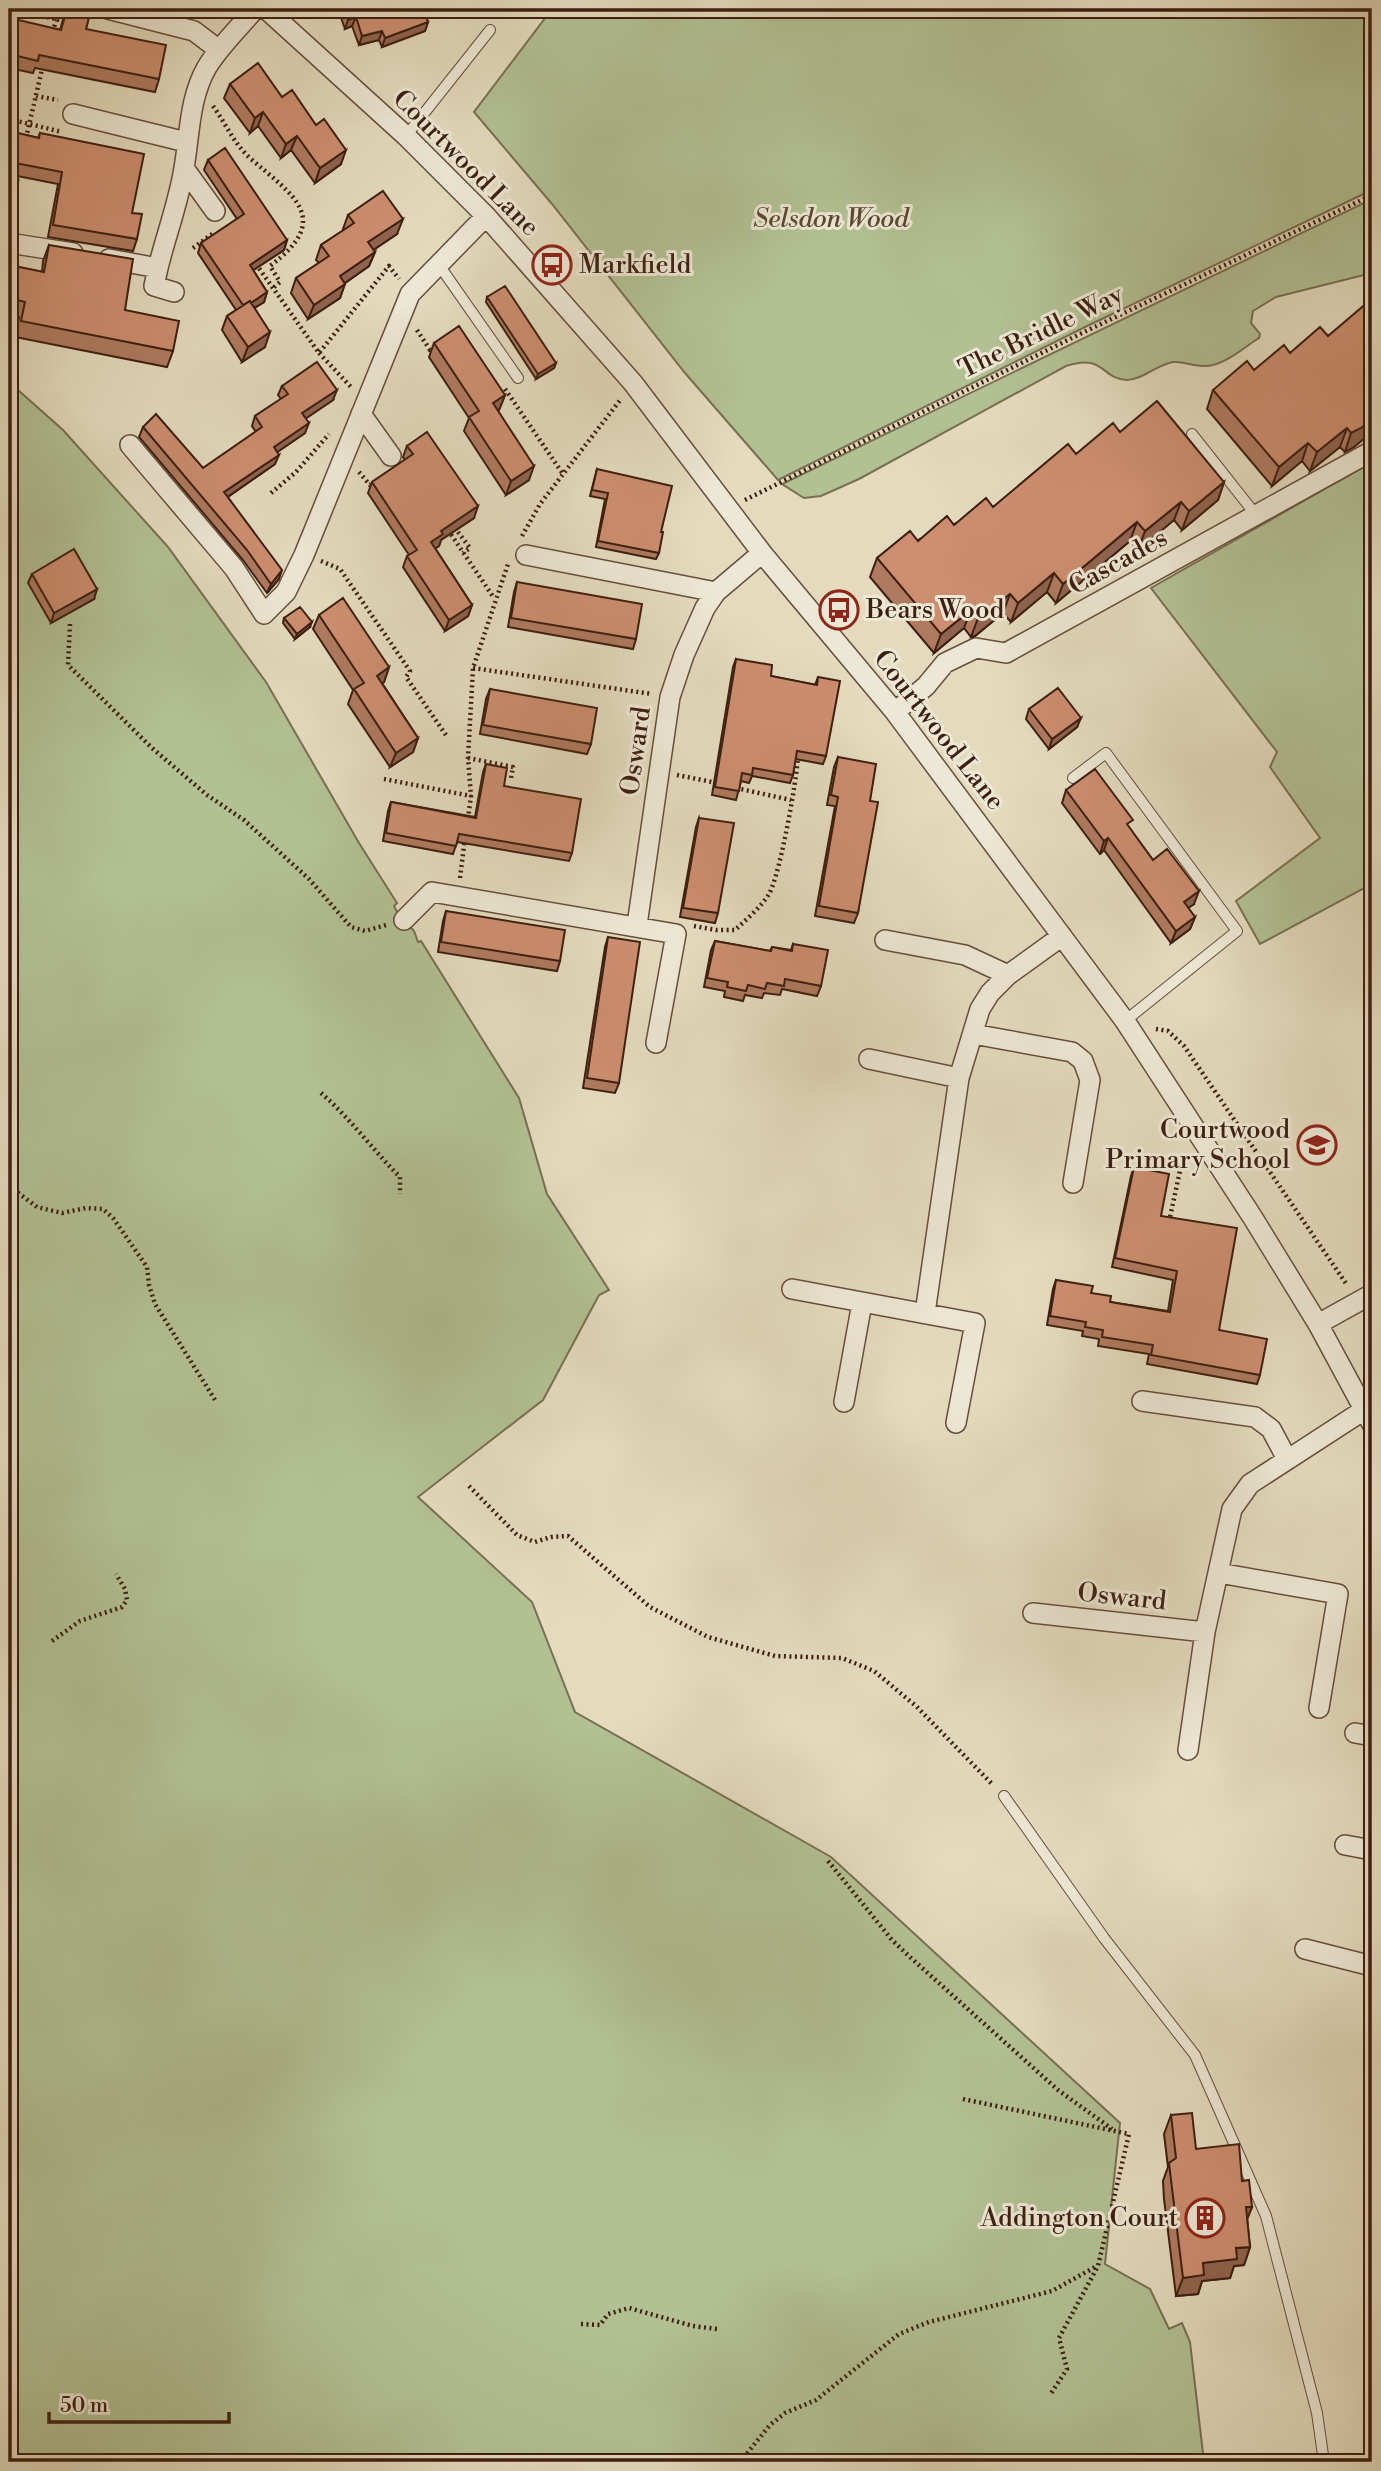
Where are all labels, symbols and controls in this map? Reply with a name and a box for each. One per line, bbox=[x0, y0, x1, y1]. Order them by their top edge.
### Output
street label: Courtwood Lane bbox=[386, 83, 546, 243]
park label: Selsdon Wood bbox=[753, 203, 910, 235]
bus stop icon: Markfield bbox=[531, 244, 573, 286]
place label: Markfield bbox=[579, 249, 691, 281]
street label: The Bridle Way bbox=[954, 278, 1129, 386]
street label: Cascades bbox=[1063, 522, 1173, 602]
bus stop icon: Bears Wood bbox=[818, 589, 860, 631]
place label: Bears Wood bbox=[865, 594, 1005, 626]
street label: Courtwood Lane bbox=[867, 644, 1011, 816]
street label: Osward bbox=[614, 704, 658, 797]
place label: Courtwood Primary School bbox=[1106, 1114, 1290, 1176]
school or university icon: Courtwood Primary School bbox=[1296, 1124, 1338, 1166]
street label: Osward bbox=[1076, 1576, 1168, 1618]
building icon: Addington Court bbox=[1184, 2197, 1226, 2239]
place label: Addington Court bbox=[980, 2202, 1178, 2234]
scale bar bbox=[49, 2380, 229, 2424]
text: 50 m bbox=[60, 2393, 108, 2419]

